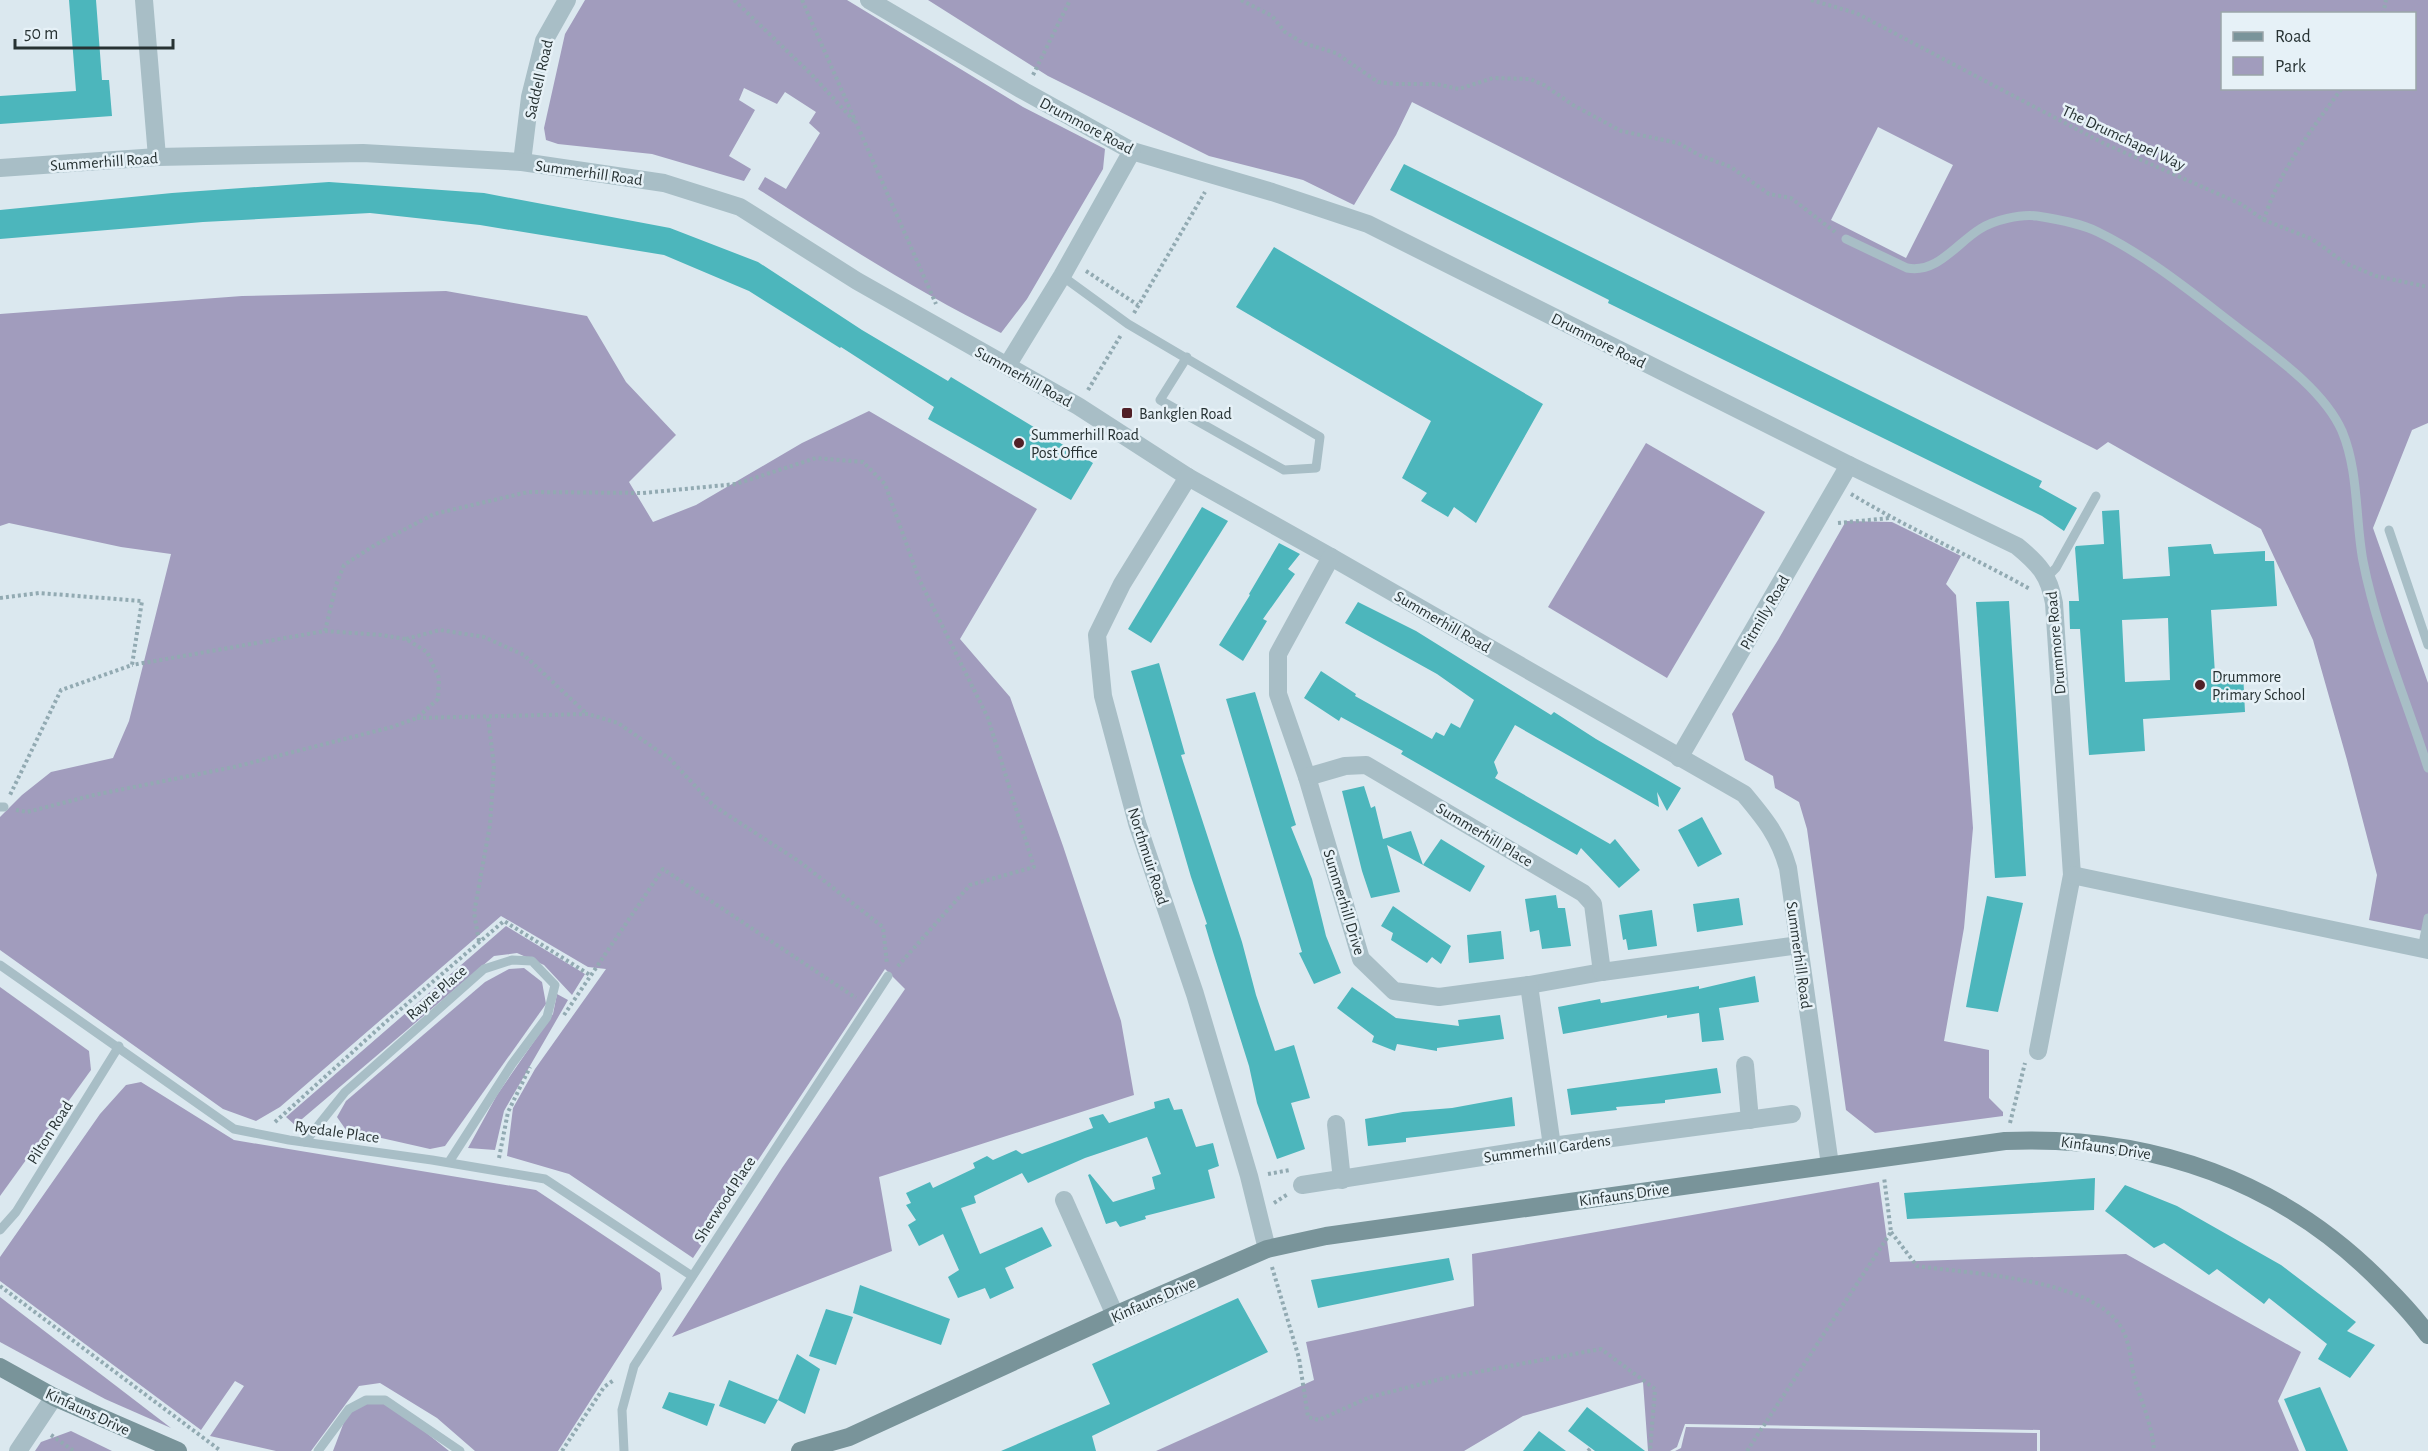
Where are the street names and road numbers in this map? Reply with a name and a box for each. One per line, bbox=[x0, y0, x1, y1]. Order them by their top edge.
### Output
street label: Saddell Road bbox=[522, 38, 556, 120]
street label: Drummore Road bbox=[1037, 94, 1136, 157]
street label: The Drumchapel Way bbox=[2059, 102, 2188, 174]
street label: Summerhill Road bbox=[50, 150, 159, 174]
street label: Summerhill Road bbox=[534, 158, 644, 188]
street label: Drummore Road bbox=[1549, 310, 1648, 372]
street label: Summerhill Road bbox=[972, 344, 1075, 410]
street label: Pitmilly Road bbox=[1737, 572, 1793, 653]
street label: Summerhill Road bbox=[1392, 588, 1493, 656]
street label: Drummore Road bbox=[2044, 591, 2068, 695]
street label: Summerhill Place bbox=[1433, 800, 1536, 870]
street label: Northmuir Road bbox=[1125, 806, 1171, 907]
street label: Summerhill Drive bbox=[1320, 848, 1368, 957]
street label: Summerhill Road bbox=[1784, 900, 1814, 1010]
street label: Rayne Place bbox=[403, 962, 471, 1024]
street label: Pilton Road bbox=[24, 1098, 76, 1167]
street label: Ryedale Place bbox=[293, 1118, 380, 1147]
street label: Summerhill Gardens bbox=[1483, 1132, 1612, 1166]
street label: Kinfauns Drive bbox=[2060, 1134, 2152, 1162]
street label: Sherwood Place bbox=[691, 1154, 758, 1245]
street label: Kinfauns Drive bbox=[1578, 1181, 1670, 1209]
street label: Kinfauns Drive bbox=[1109, 1274, 1198, 1326]
street label: Kinfauns Drive bbox=[43, 1385, 132, 1438]

